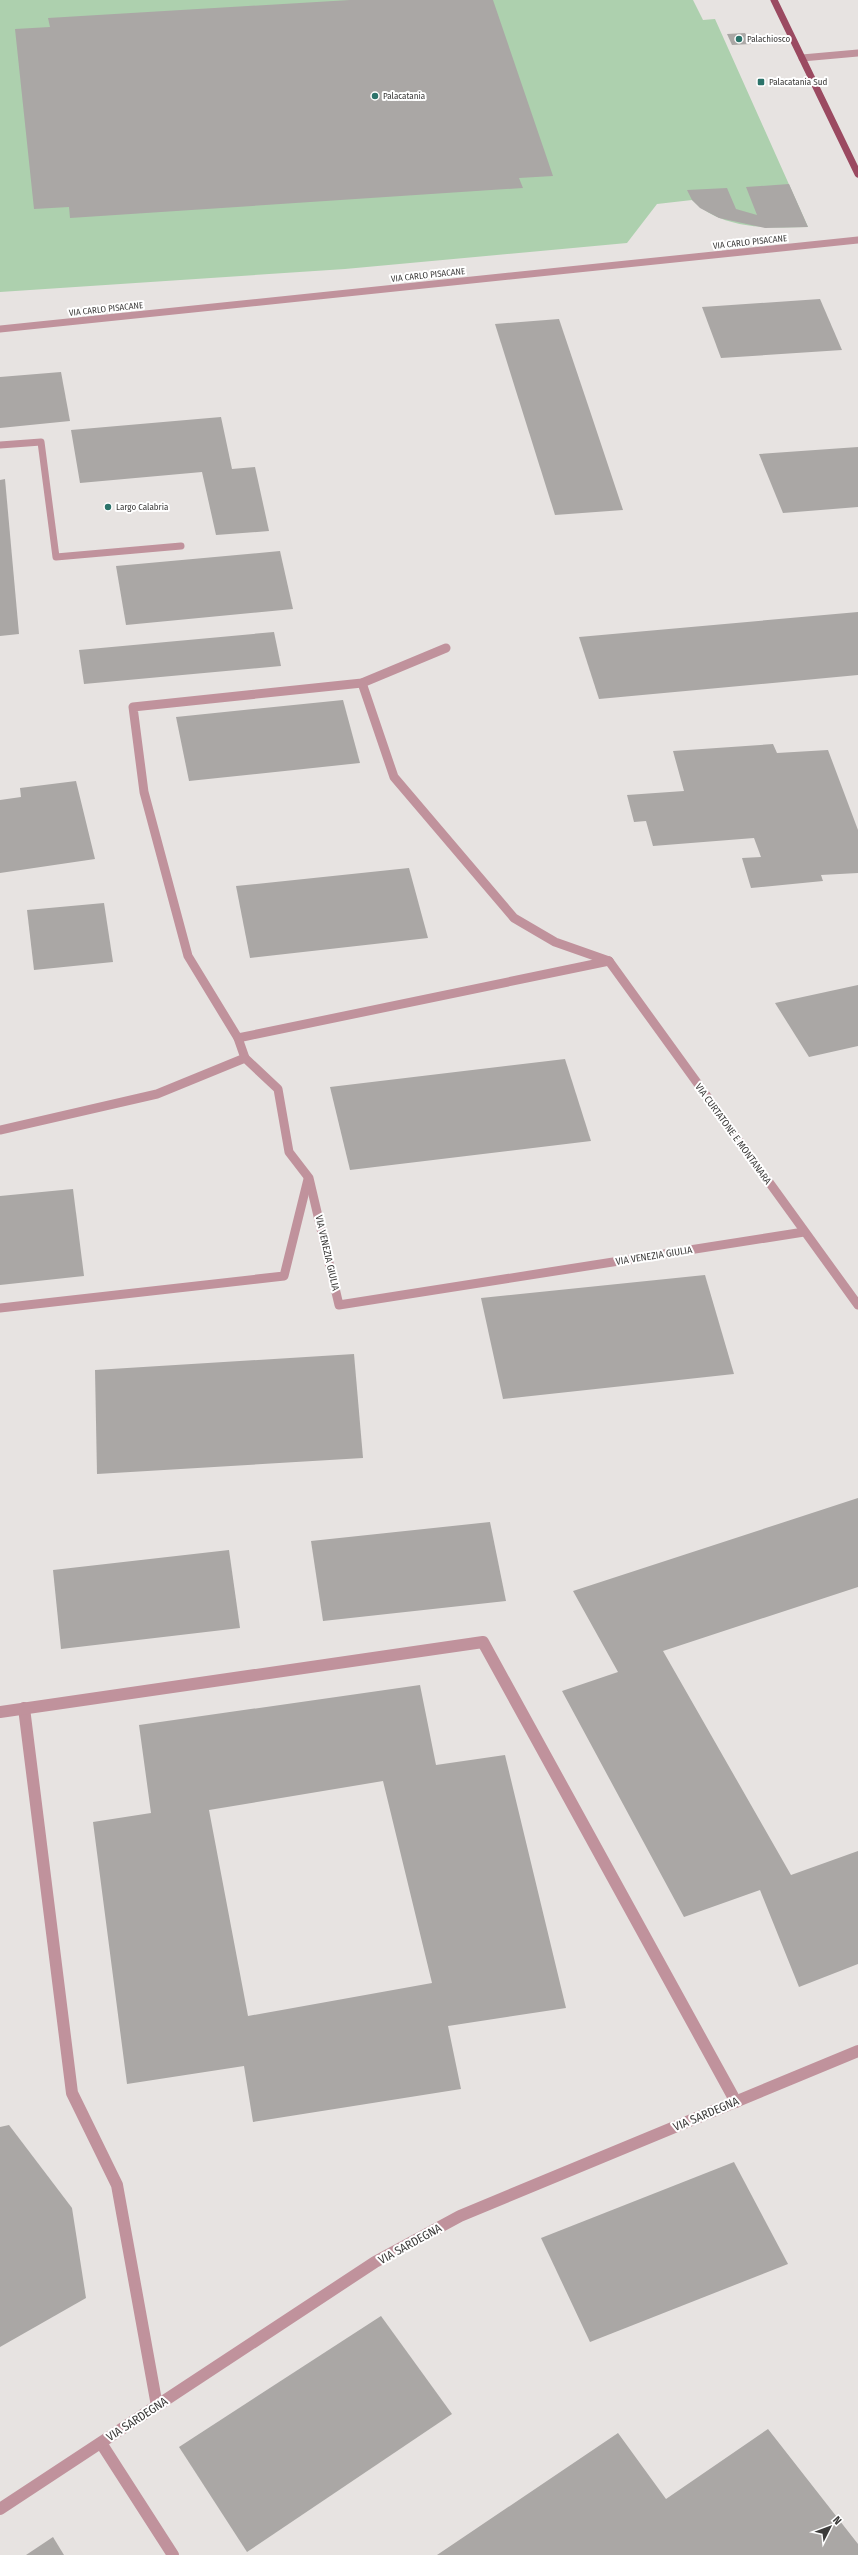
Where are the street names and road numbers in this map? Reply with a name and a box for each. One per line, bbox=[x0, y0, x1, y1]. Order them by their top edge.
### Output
street label: VIA CARLO PISACANE bbox=[712, 233, 788, 251]
street label: VIA CARLO PISACANE bbox=[390, 266, 466, 284]
street label: VIA CARLO PISACANE bbox=[68, 300, 144, 318]
street label: VIA CURTATONE E MONTANARA bbox=[692, 1081, 774, 1187]
street label: VIA VENEZIA GIULIA bbox=[312, 1214, 342, 1293]
street label: VIA VENEZIA GIULIA bbox=[615, 1244, 694, 1268]
street label: VIA SARDEGNA bbox=[671, 2094, 742, 2134]
street label: VIA SARDEGNA bbox=[376, 2221, 445, 2267]
street label: VIA SARDEGNA bbox=[104, 2394, 171, 2444]

